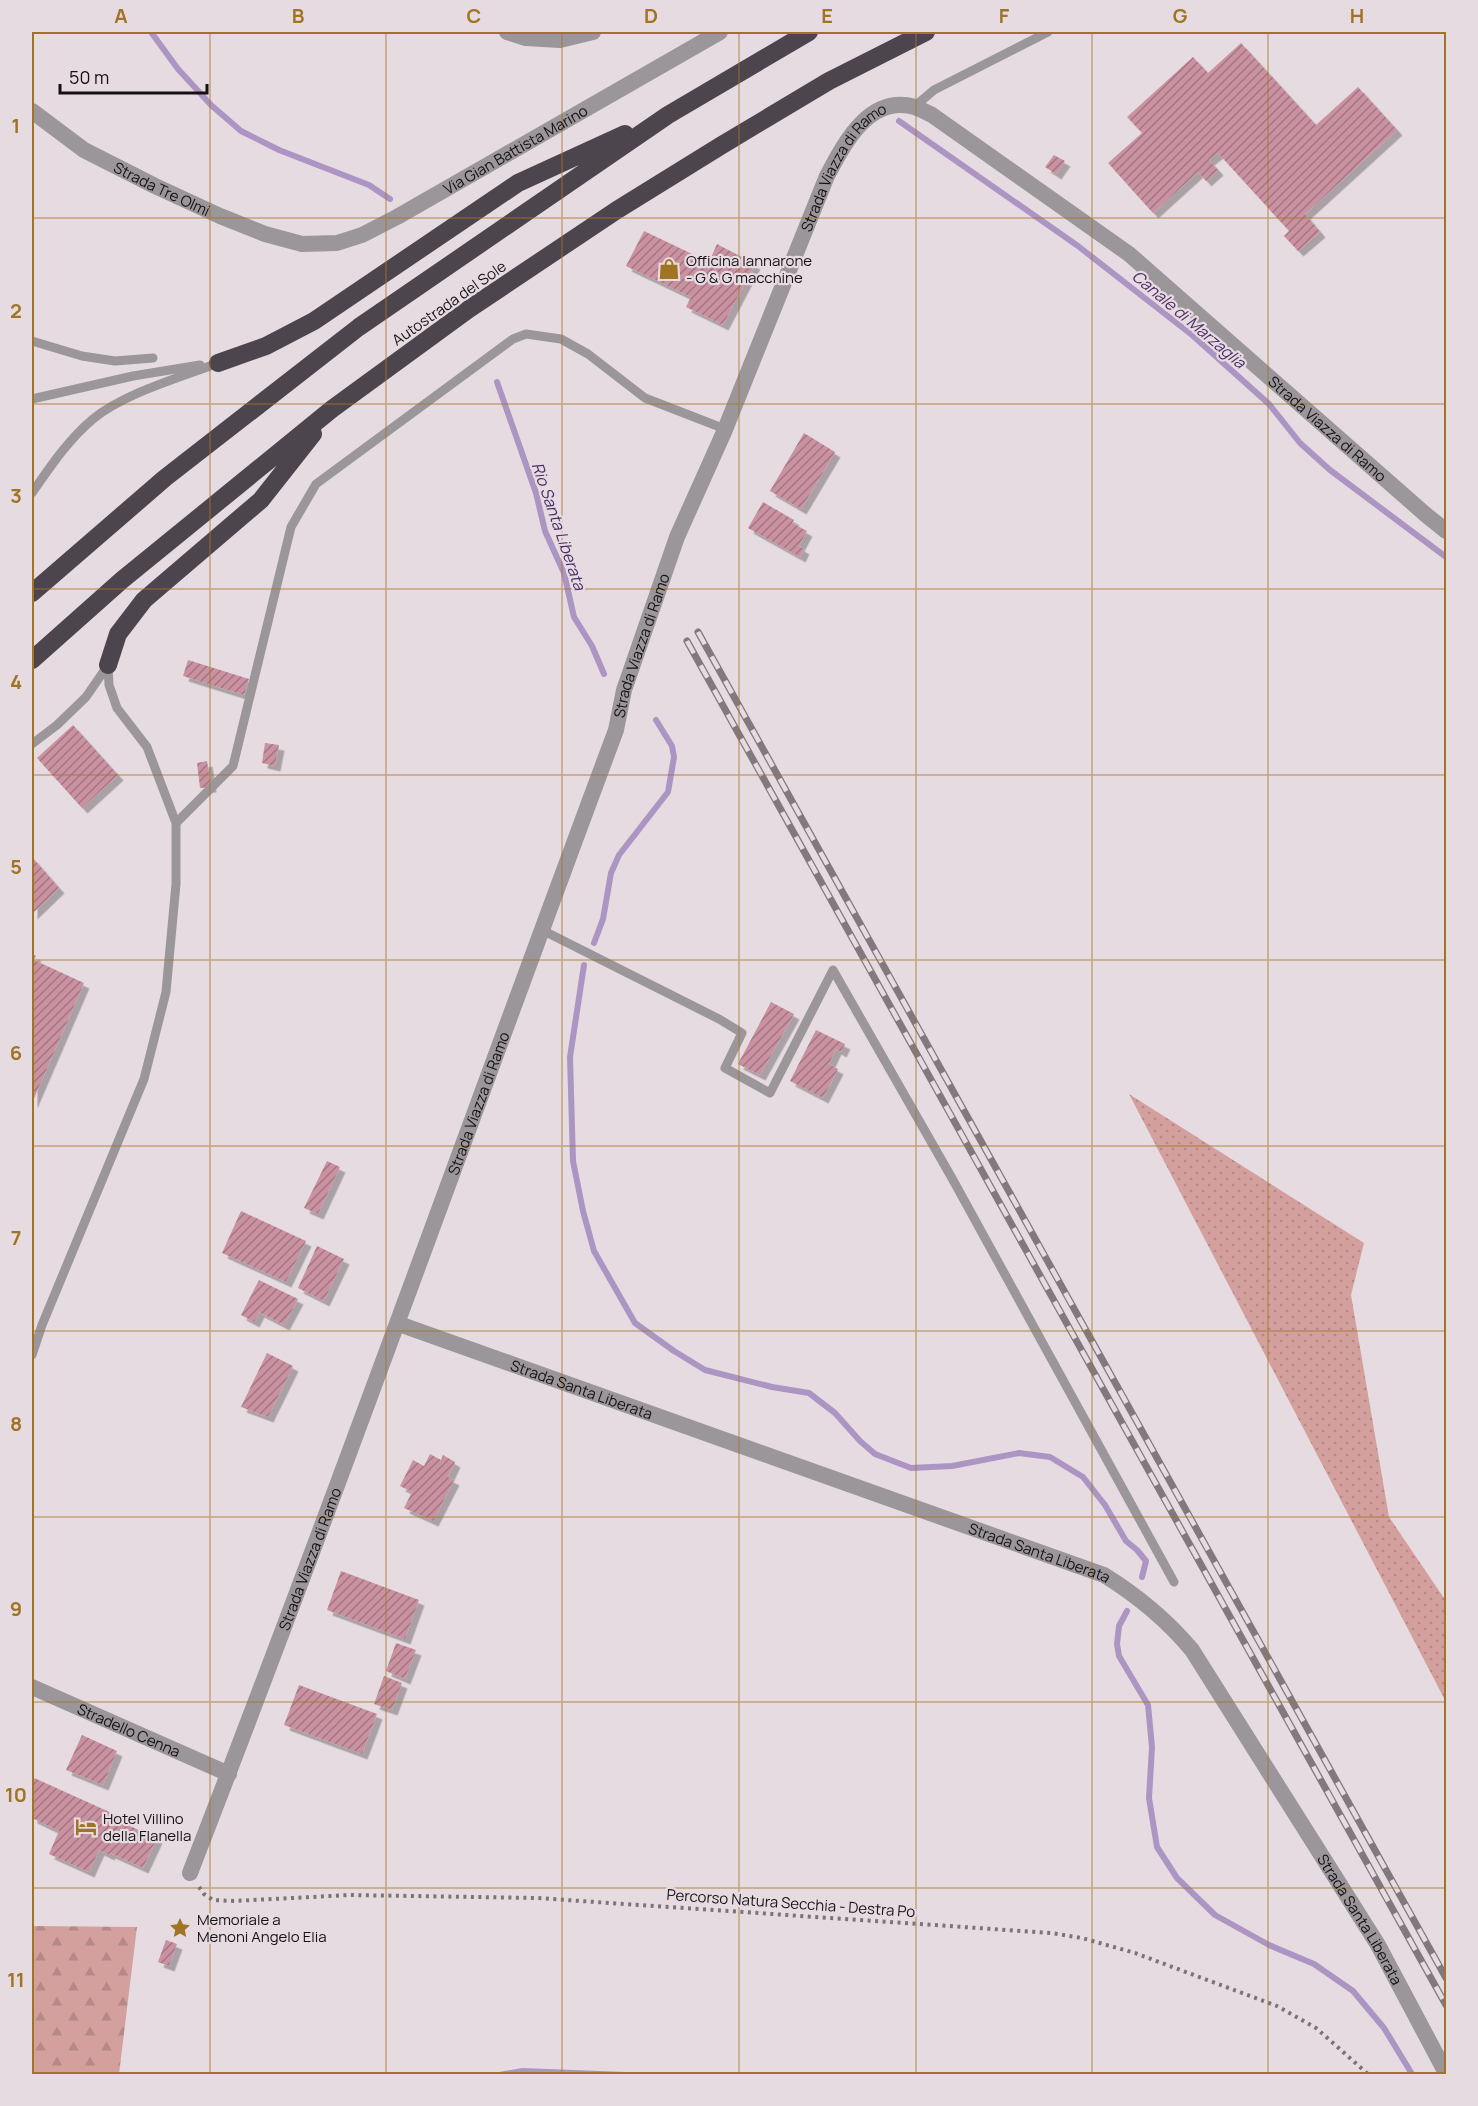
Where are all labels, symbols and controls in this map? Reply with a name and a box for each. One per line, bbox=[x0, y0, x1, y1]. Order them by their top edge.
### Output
text: A bbox=[114, 2, 128, 29]
text: B bbox=[292, 2, 305, 29]
text: C bbox=[467, 2, 481, 29]
text: D bbox=[644, 2, 658, 29]
text: E bbox=[821, 2, 833, 29]
text: F bbox=[999, 2, 1010, 29]
text: G bbox=[1173, 2, 1188, 29]
text: H bbox=[1350, 2, 1364, 29]
scale bar bbox=[60, 57, 207, 95]
text: 50 m bbox=[69, 65, 109, 89]
street label: Strada Viazza di Ramo bbox=[795, 98, 890, 235]
street label: Via Gian Battista Marino bbox=[439, 100, 591, 199]
text: 1 bbox=[12, 112, 20, 139]
street label: Strada Tre Olmi bbox=[110, 156, 214, 221]
place label: Officina Iannarone - G & G macchine bbox=[686, 250, 812, 288]
street label: Autostrada del Sole bbox=[388, 256, 511, 350]
shop icon: Officina Iannarone - G & G macchine bbox=[657, 257, 681, 281]
water label: Canale di Marzaglia bbox=[1127, 265, 1251, 374]
text: 2 bbox=[10, 297, 22, 324]
street label: Strada Viazza di Ramo bbox=[1264, 371, 1391, 486]
water label: Rio Santa Liberata bbox=[527, 459, 592, 594]
text: 3 bbox=[10, 482, 22, 509]
street label: Strada Viazza di Ramo bbox=[608, 570, 674, 720]
text: 4 bbox=[10, 668, 22, 695]
text: 5 bbox=[10, 853, 22, 880]
street label: Strada Viazza di Ramo bbox=[442, 1029, 514, 1178]
text: 6 bbox=[10, 1039, 22, 1066]
text: 7 bbox=[11, 1224, 21, 1251]
street label: Strada Santa Liberata bbox=[508, 1354, 656, 1424]
text: 8 bbox=[10, 1410, 22, 1437]
street label: Strada Viazza di Ramo bbox=[273, 1484, 346, 1633]
street label: Strada Santa Liberata bbox=[966, 1517, 1115, 1587]
text: 9 bbox=[10, 1595, 22, 1622]
street label: Stradello Cenna bbox=[74, 1698, 184, 1762]
text: 10 bbox=[5, 1781, 27, 1808]
place label: Hotel Villino della Flanella bbox=[103, 1808, 191, 1846]
hotel icon: Hotel Villino della Flanella bbox=[74, 1815, 98, 1839]
street label: Strada Santa Liberata bbox=[1313, 1850, 1408, 1988]
street label: Percorso Natura Secchia - Destra Po bbox=[666, 1884, 916, 1922]
place label: Memoriale a Menoni Angelo Elia bbox=[197, 1909, 327, 1947]
place icon: Memoriale a Menoni Angelo Elia bbox=[168, 1916, 192, 1940]
text: 11 bbox=[7, 1966, 25, 1993]

